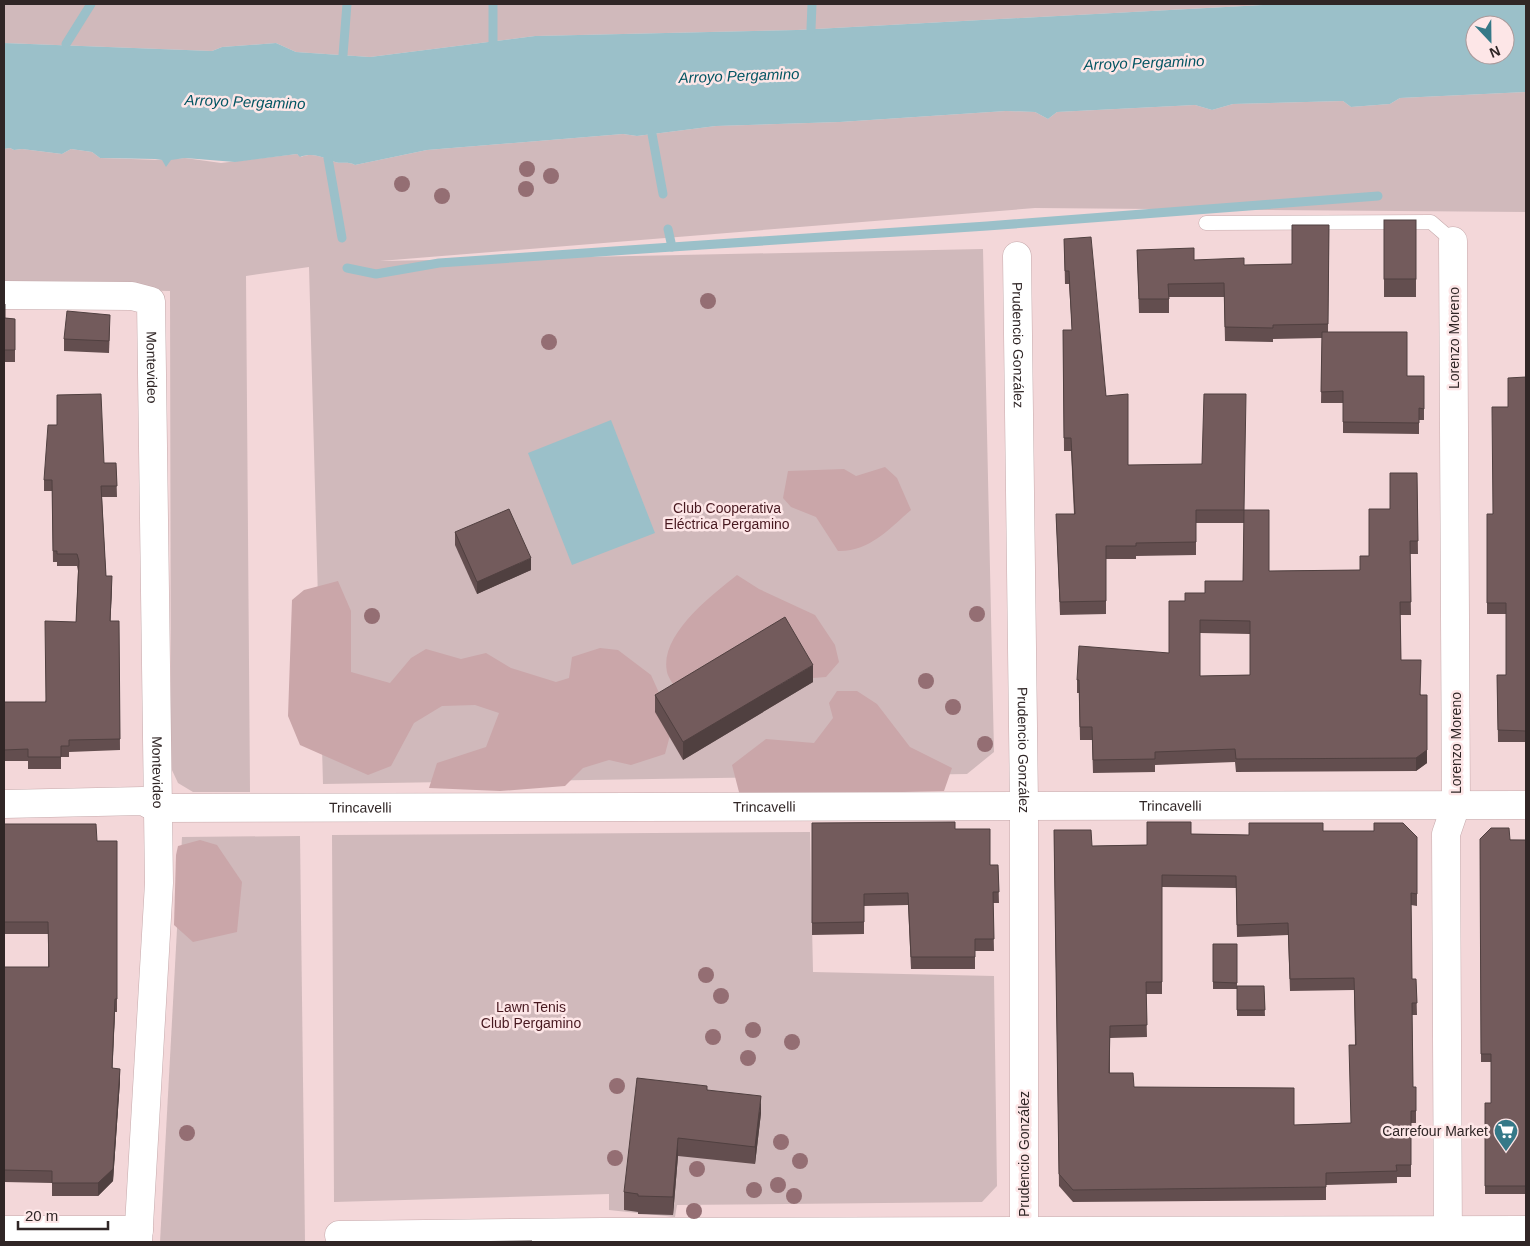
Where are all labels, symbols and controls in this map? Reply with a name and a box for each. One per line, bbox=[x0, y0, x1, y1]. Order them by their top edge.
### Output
north arrow bbox=[1465, 15, 1515, 65]
text: N bbox=[1487, 43, 1503, 61]
water label: Arroyo Pergamino bbox=[1082, 52, 1205, 73]
water label: Arroyo Pergamino bbox=[677, 65, 800, 86]
water label: Arroyo Pergamino bbox=[183, 91, 306, 112]
street label: Prudencio González bbox=[1009, 282, 1027, 408]
street label: Lorenzo Moreno bbox=[1446, 287, 1462, 389]
street label: Montevideo bbox=[143, 331, 160, 404]
park label: Club Cooperativa Eléctrica Pergamino bbox=[664, 500, 790, 532]
street label: Prudencio González bbox=[1014, 687, 1032, 813]
street label: Lorenzo Moreno bbox=[1448, 692, 1464, 794]
street label: Montevideo bbox=[149, 736, 166, 809]
street label: Trincavelli bbox=[1139, 798, 1202, 814]
street label: Trincavelli bbox=[329, 799, 392, 816]
street label: Trincavelli bbox=[733, 799, 796, 815]
park label: Lawn Tenis Club Pergamino bbox=[481, 999, 581, 1031]
street label: Prudencio González bbox=[1016, 1091, 1032, 1217]
supermarket icon: Carrefour Market bbox=[1493, 1118, 1519, 1152]
place label: Carrefour Market bbox=[1382, 1123, 1488, 1139]
scale bar bbox=[18, 1198, 108, 1230]
text: 20 m bbox=[25, 1207, 58, 1224]

